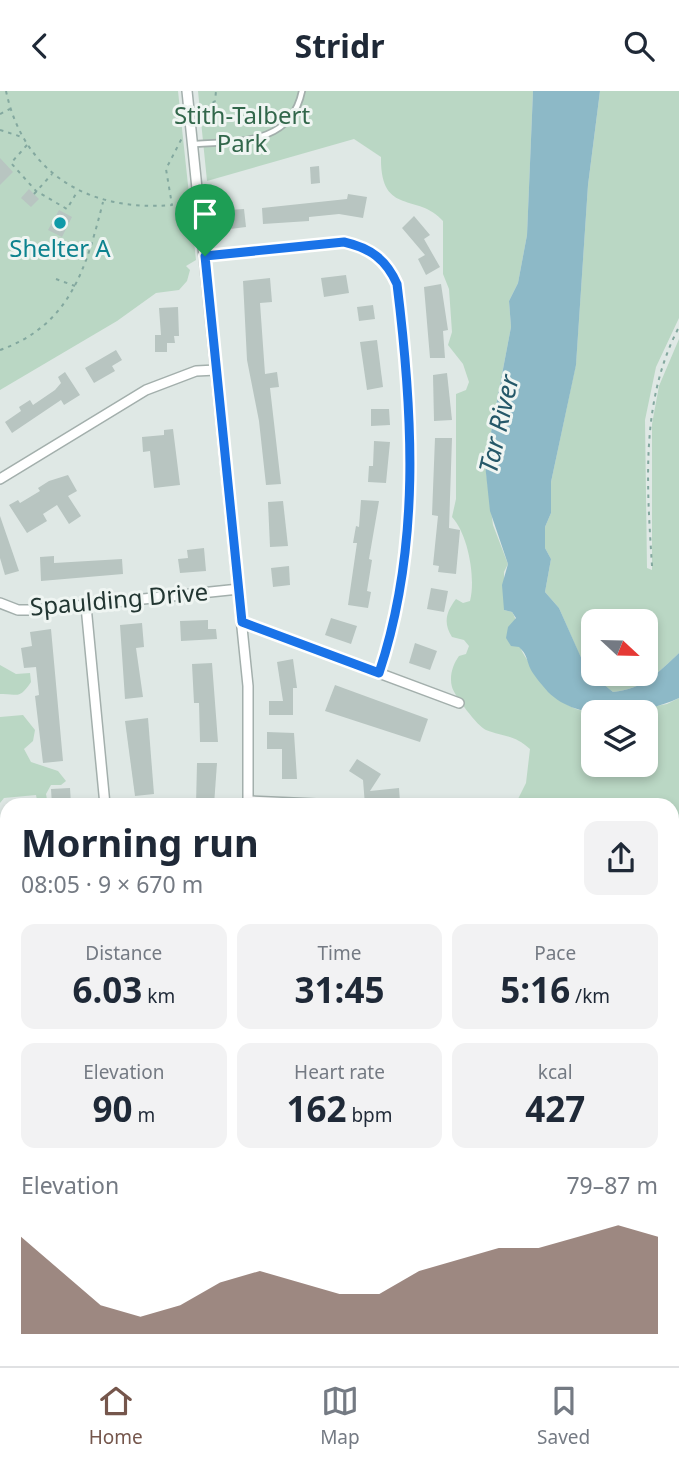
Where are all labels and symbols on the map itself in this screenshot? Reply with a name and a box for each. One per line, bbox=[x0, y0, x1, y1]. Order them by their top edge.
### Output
park label: Stith-Talbert Park bbox=[174, 98, 310, 159]
pin bbox=[175, 184, 235, 256]
marker: Shelter A bbox=[52, 215, 68, 231]
place label: Shelter A bbox=[9, 231, 111, 264]
water label: Tar River bbox=[469, 369, 527, 476]
street label: Spaulding Drive bbox=[28, 574, 209, 623]
north arrow bbox=[581, 609, 658, 686]

